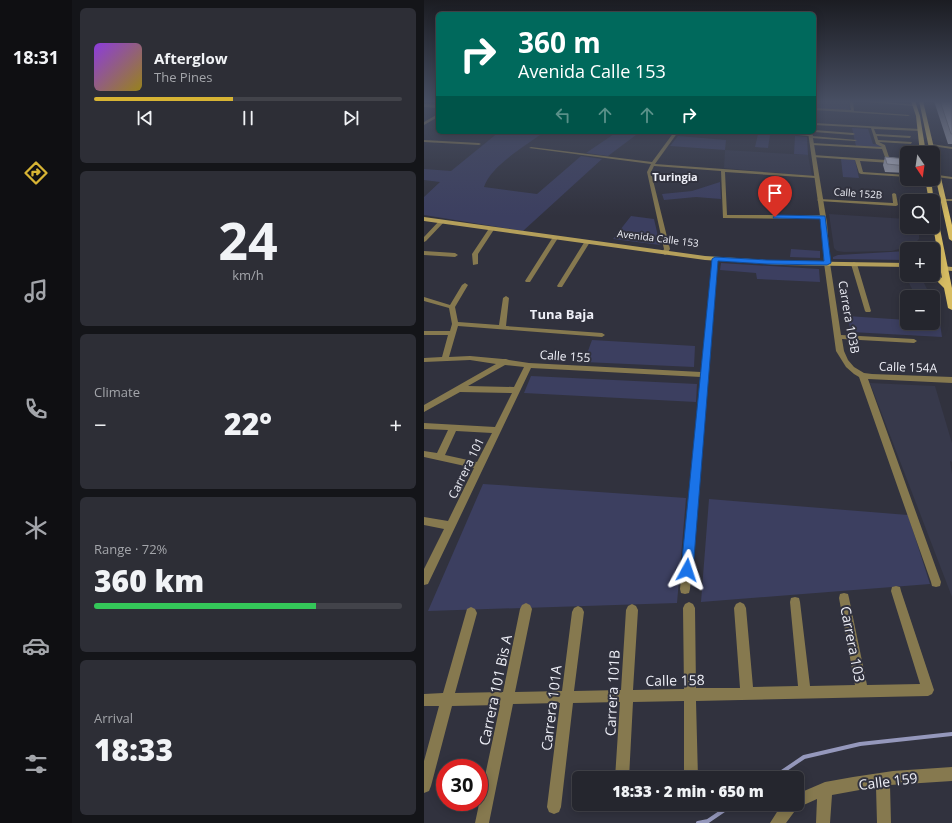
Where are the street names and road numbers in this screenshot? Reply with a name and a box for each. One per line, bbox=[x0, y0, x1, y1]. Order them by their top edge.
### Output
street label: Calle 152B bbox=[833, 184, 883, 202]
street label: Avenida Calle 153 bbox=[616, 226, 700, 250]
street label: Carrera 103B bbox=[834, 279, 864, 355]
street label: Calle 155 bbox=[539, 346, 591, 366]
street label: Calle 154A bbox=[879, 357, 938, 377]
street label: Carrera 101 bbox=[444, 435, 488, 501]
street label: Carrera 103 bbox=[836, 604, 870, 684]
street label: Carrera 101 Bis A bbox=[474, 633, 516, 747]
street label: Carrera 101B bbox=[600, 650, 624, 736]
street label: Carrera 101A bbox=[536, 664, 566, 752]
street label: Calle 158 bbox=[645, 670, 705, 690]
street label: Calle 159 bbox=[857, 768, 919, 794]

